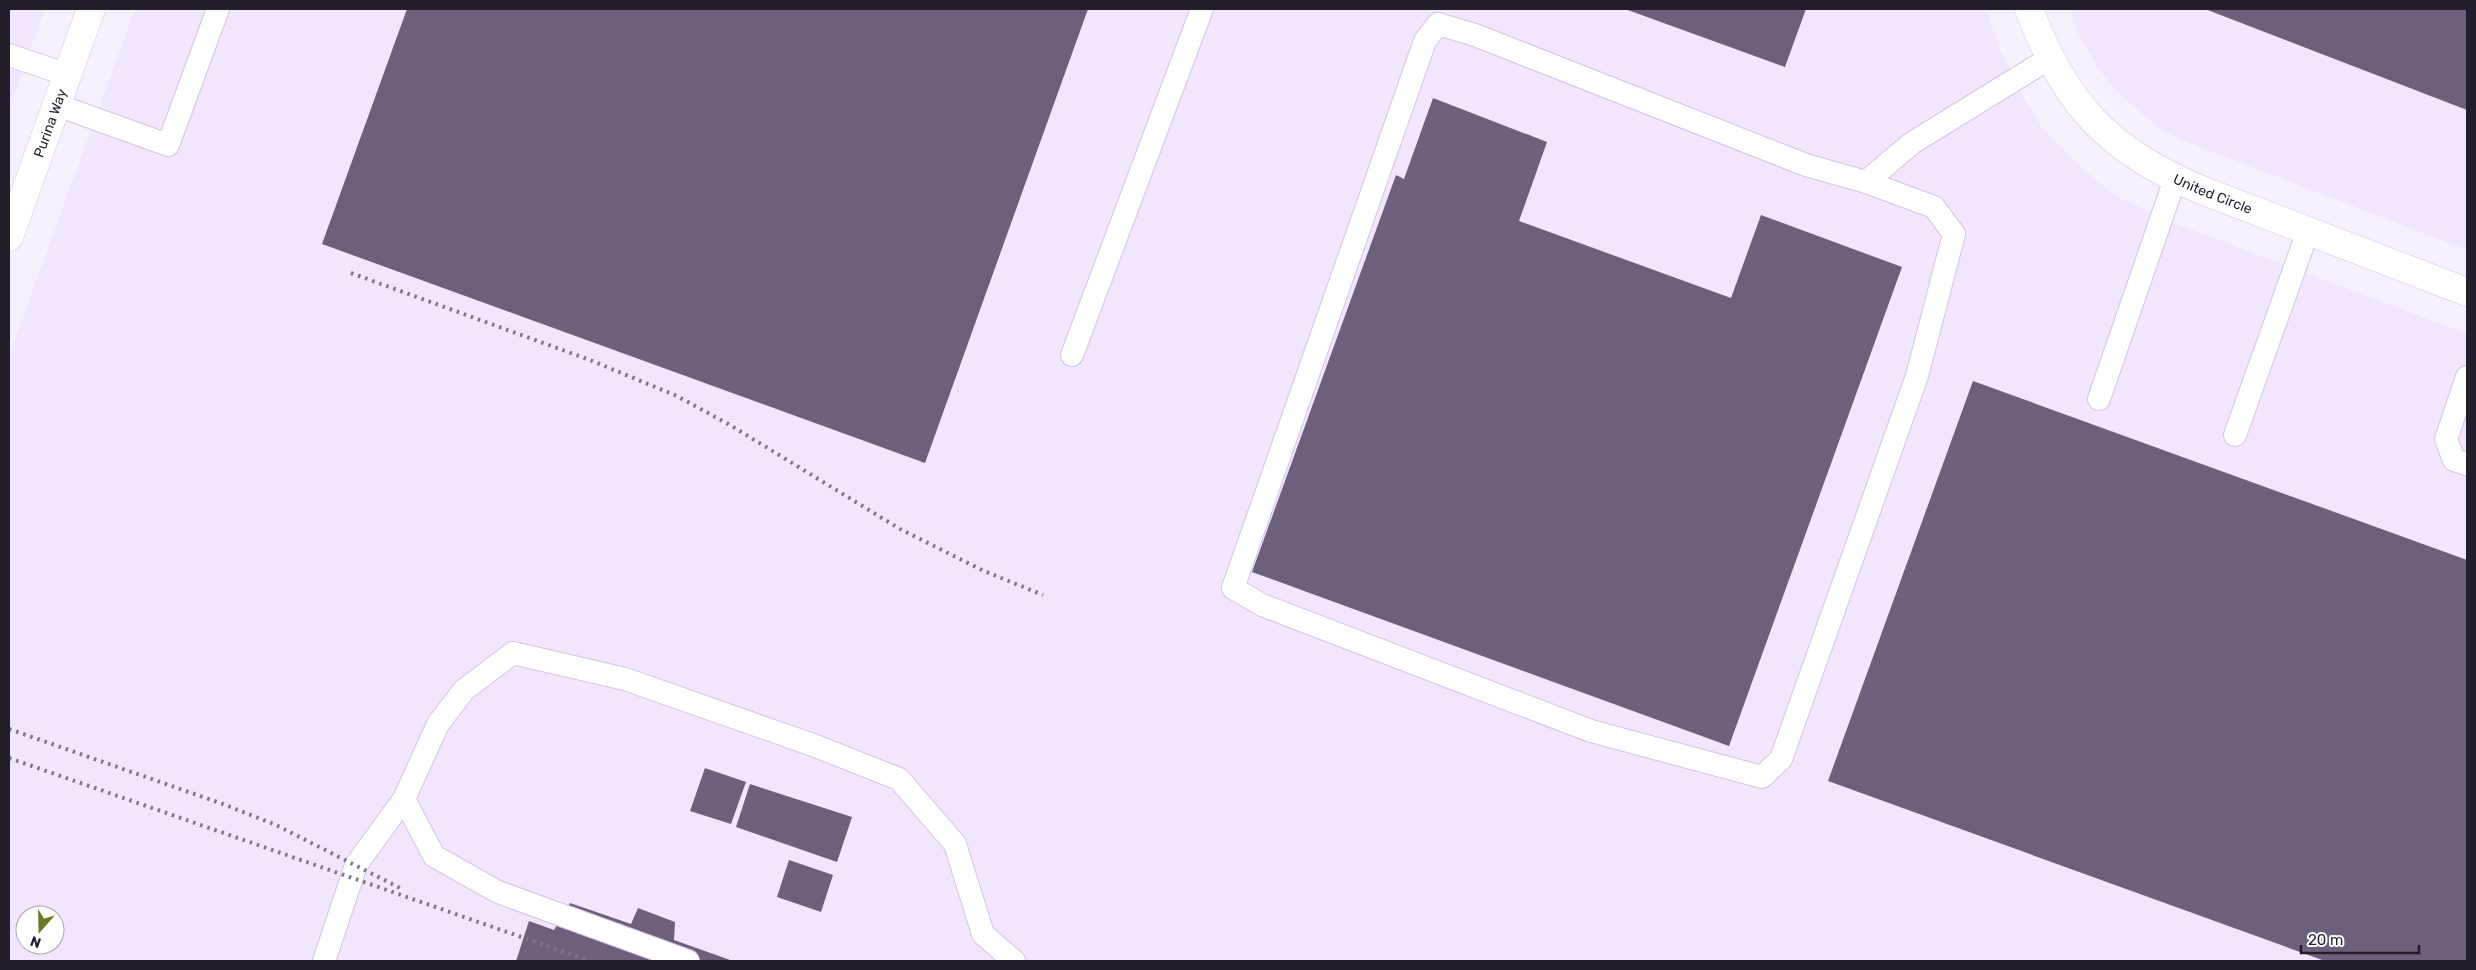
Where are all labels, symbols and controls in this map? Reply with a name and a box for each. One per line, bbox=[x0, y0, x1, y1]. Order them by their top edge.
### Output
street label: Purina Way bbox=[30, 86, 70, 160]
street label: United Circle bbox=[2170, 170, 2255, 217]
north arrow bbox=[15, 905, 65, 955]
scale bar bbox=[2301, 922, 2418, 954]
text: 20 m bbox=[2308, 931, 2343, 949]
text: N bbox=[28, 932, 43, 951]

